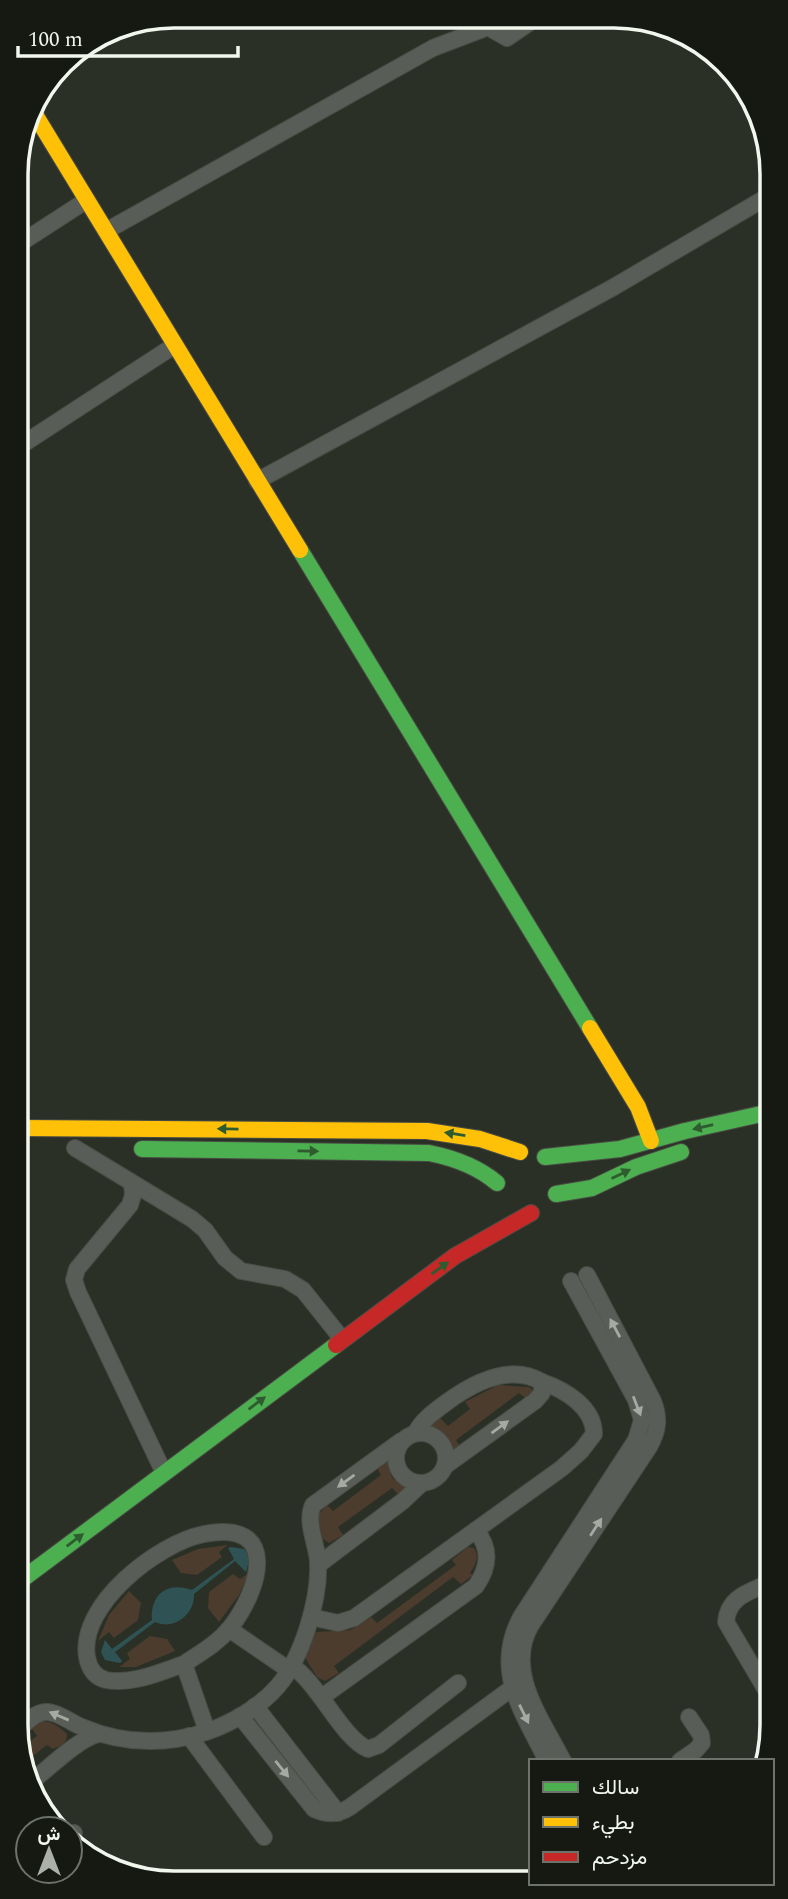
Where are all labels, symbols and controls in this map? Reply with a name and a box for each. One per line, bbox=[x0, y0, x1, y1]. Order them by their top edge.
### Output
scale bar bbox=[18, 14, 238, 58]
text: 100 m bbox=[28, 24, 83, 56]
one-way arrow bbox=[692, 1121, 714, 1132]
one-way arrow bbox=[216, 1123, 238, 1135]
one-way arrow bbox=[444, 1129, 466, 1140]
one-way arrow bbox=[297, 1145, 319, 1157]
one-way arrow bbox=[611, 1168, 631, 1180]
one-way arrow bbox=[431, 1261, 449, 1275]
one-way arrow bbox=[609, 1319, 621, 1338]
one-way arrow bbox=[632, 1396, 643, 1417]
one-way arrow bbox=[248, 1397, 266, 1411]
one-way arrow bbox=[491, 1420, 509, 1434]
one-way arrow bbox=[337, 1474, 355, 1488]
one-way arrow bbox=[589, 1518, 602, 1537]
one-way arrow bbox=[66, 1533, 84, 1547]
one-way arrow bbox=[519, 1704, 530, 1724]
one-way arrow bbox=[48, 1711, 69, 1722]
one-way arrow bbox=[275, 1759, 290, 1777]
legend bbox=[529, 1759, 774, 1885]
text: سالك bbox=[592, 1772, 639, 1804]
text: بطيء bbox=[592, 1807, 635, 1839]
north arrow bbox=[14, 1815, 84, 1885]
text: ش bbox=[38, 1820, 61, 1849]
text: مزدحم bbox=[592, 1842, 647, 1874]

